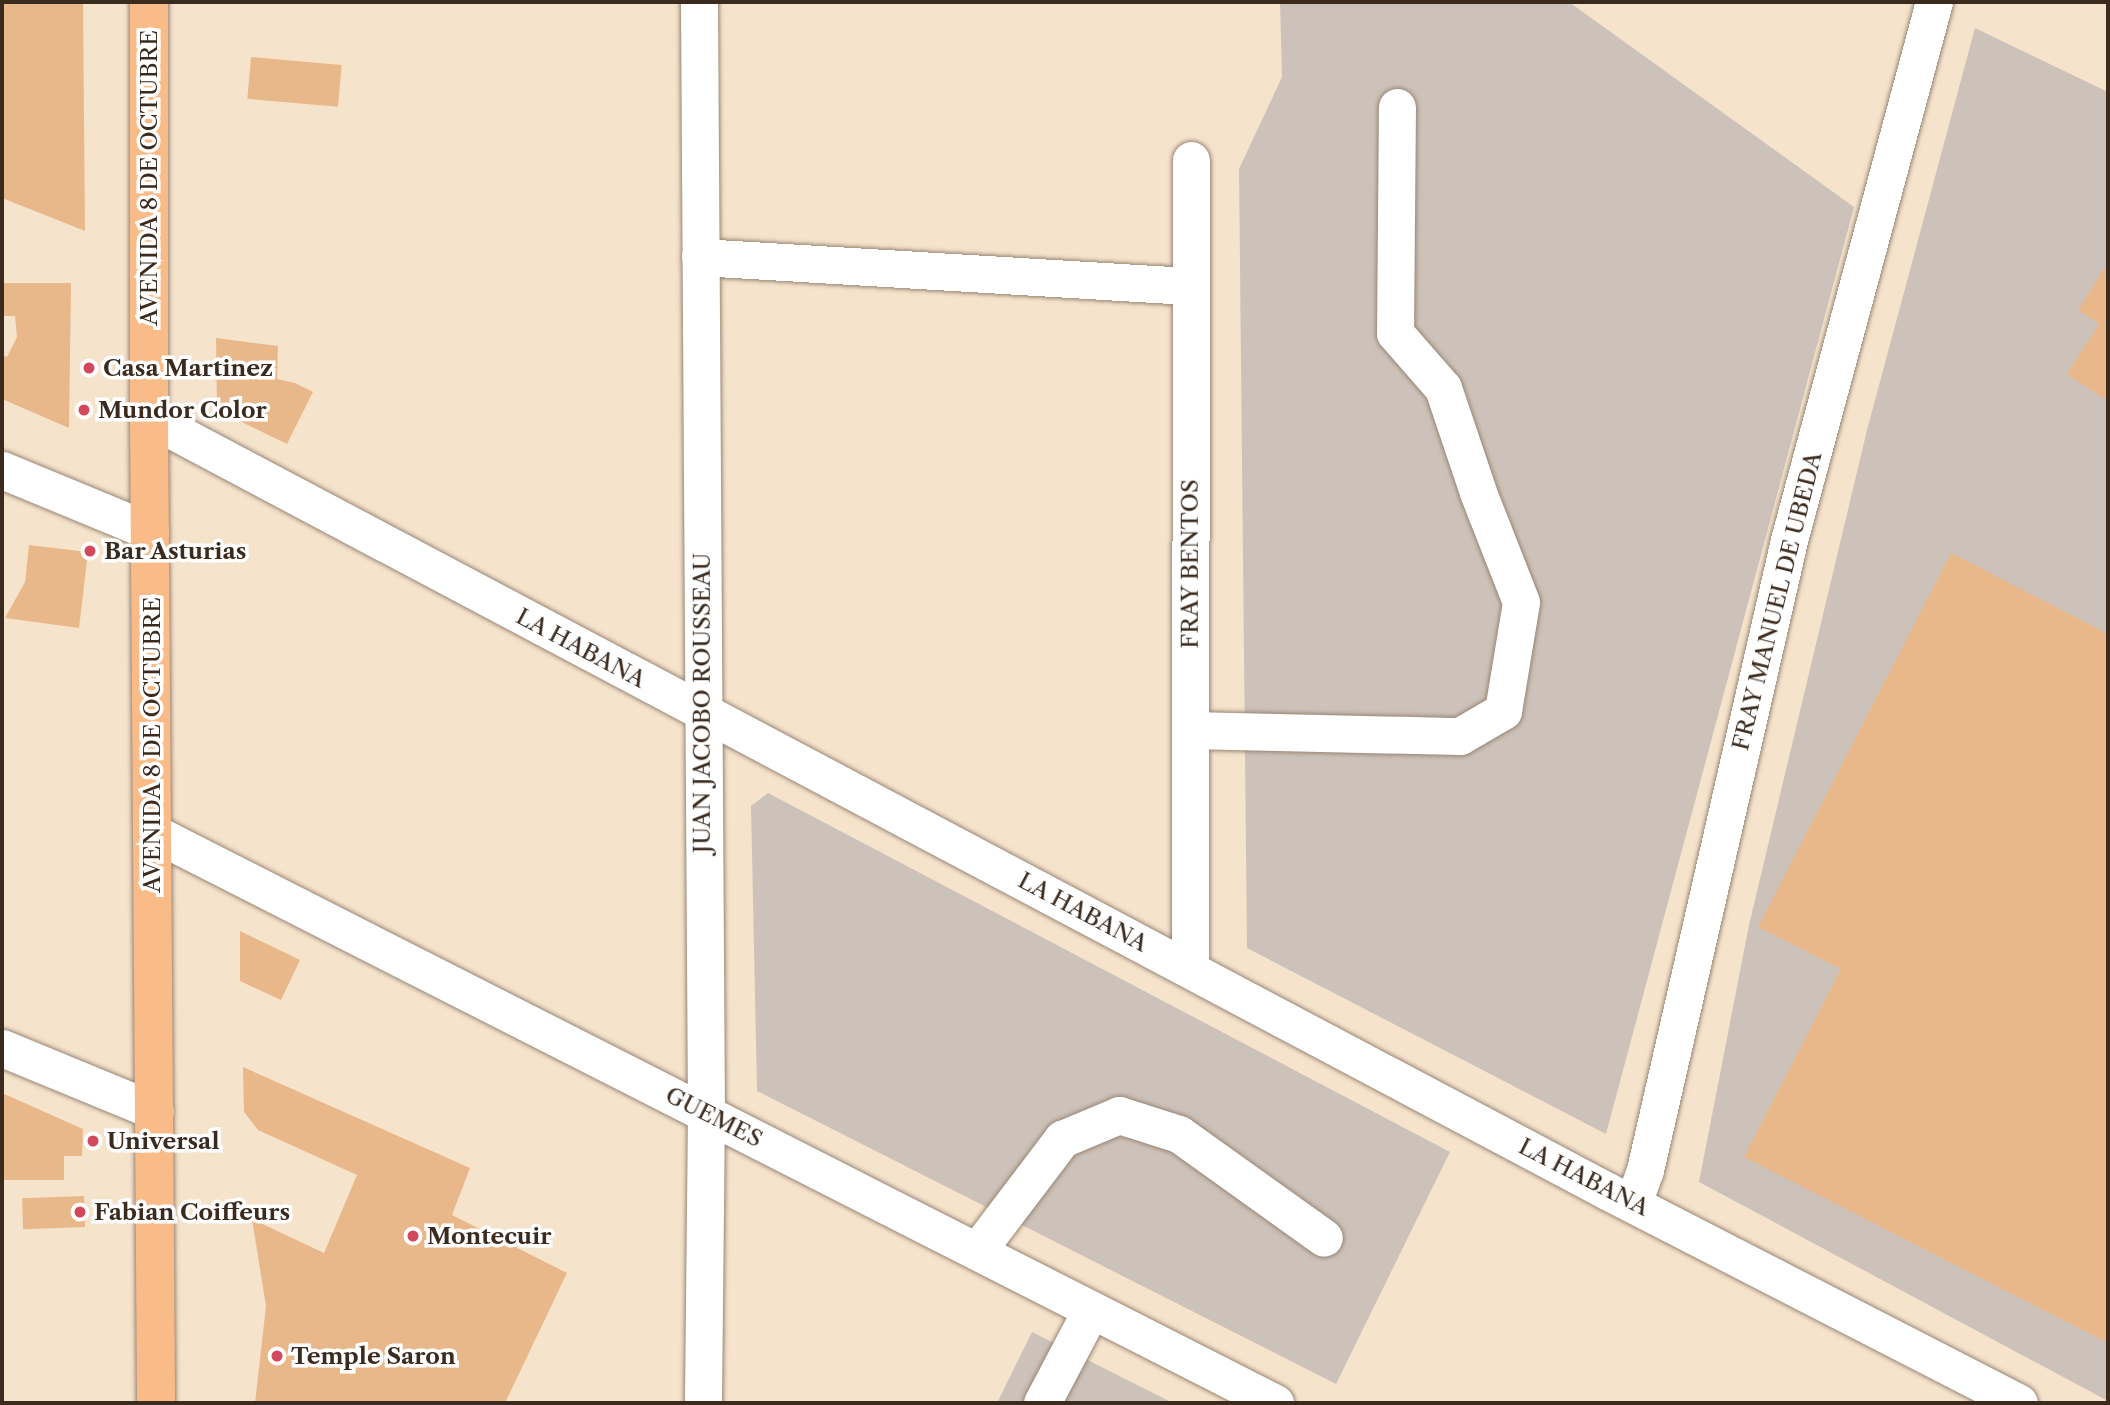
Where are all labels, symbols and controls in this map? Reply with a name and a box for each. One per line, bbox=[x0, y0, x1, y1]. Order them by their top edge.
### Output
street label: AVENIDA 8 DE OCTUBRE bbox=[135, 30, 163, 326]
place label: Casa Martinez bbox=[103, 354, 273, 382]
marker: Casa Martinez bbox=[81, 360, 97, 376]
place label: Mundor Color bbox=[98, 396, 267, 424]
marker: Mundor Color bbox=[76, 402, 92, 418]
street label: FRAY MANUEL DE UBEDA bbox=[1726, 448, 1828, 754]
street label: FRAY BENTOS bbox=[1176, 479, 1204, 649]
place label: Bar Asturias bbox=[104, 537, 248, 565]
marker: Bar Asturias bbox=[82, 543, 98, 559]
street label: JUAN JACOBO ROUSSEAU bbox=[688, 553, 716, 853]
street label: AVENIDA 8 DE OCTUBRE bbox=[138, 597, 166, 893]
street label: LA HABANA bbox=[511, 602, 651, 694]
street label: LA HABANA bbox=[1013, 866, 1153, 958]
street label: GUEMES bbox=[661, 1081, 767, 1153]
place label: Universal bbox=[107, 1127, 220, 1155]
street label: LA HABANA bbox=[1514, 1132, 1654, 1222]
marker: Universal bbox=[85, 1133, 101, 1149]
place label: Fabian Coiffeurs bbox=[94, 1198, 290, 1226]
marker: Fabian Coiffeurs bbox=[72, 1204, 88, 1220]
place label: Montecuir bbox=[427, 1222, 552, 1250]
marker: Montecuir bbox=[405, 1228, 421, 1244]
place label: Temple Saron bbox=[291, 1342, 456, 1370]
marker: Temple Saron bbox=[269, 1348, 285, 1364]

